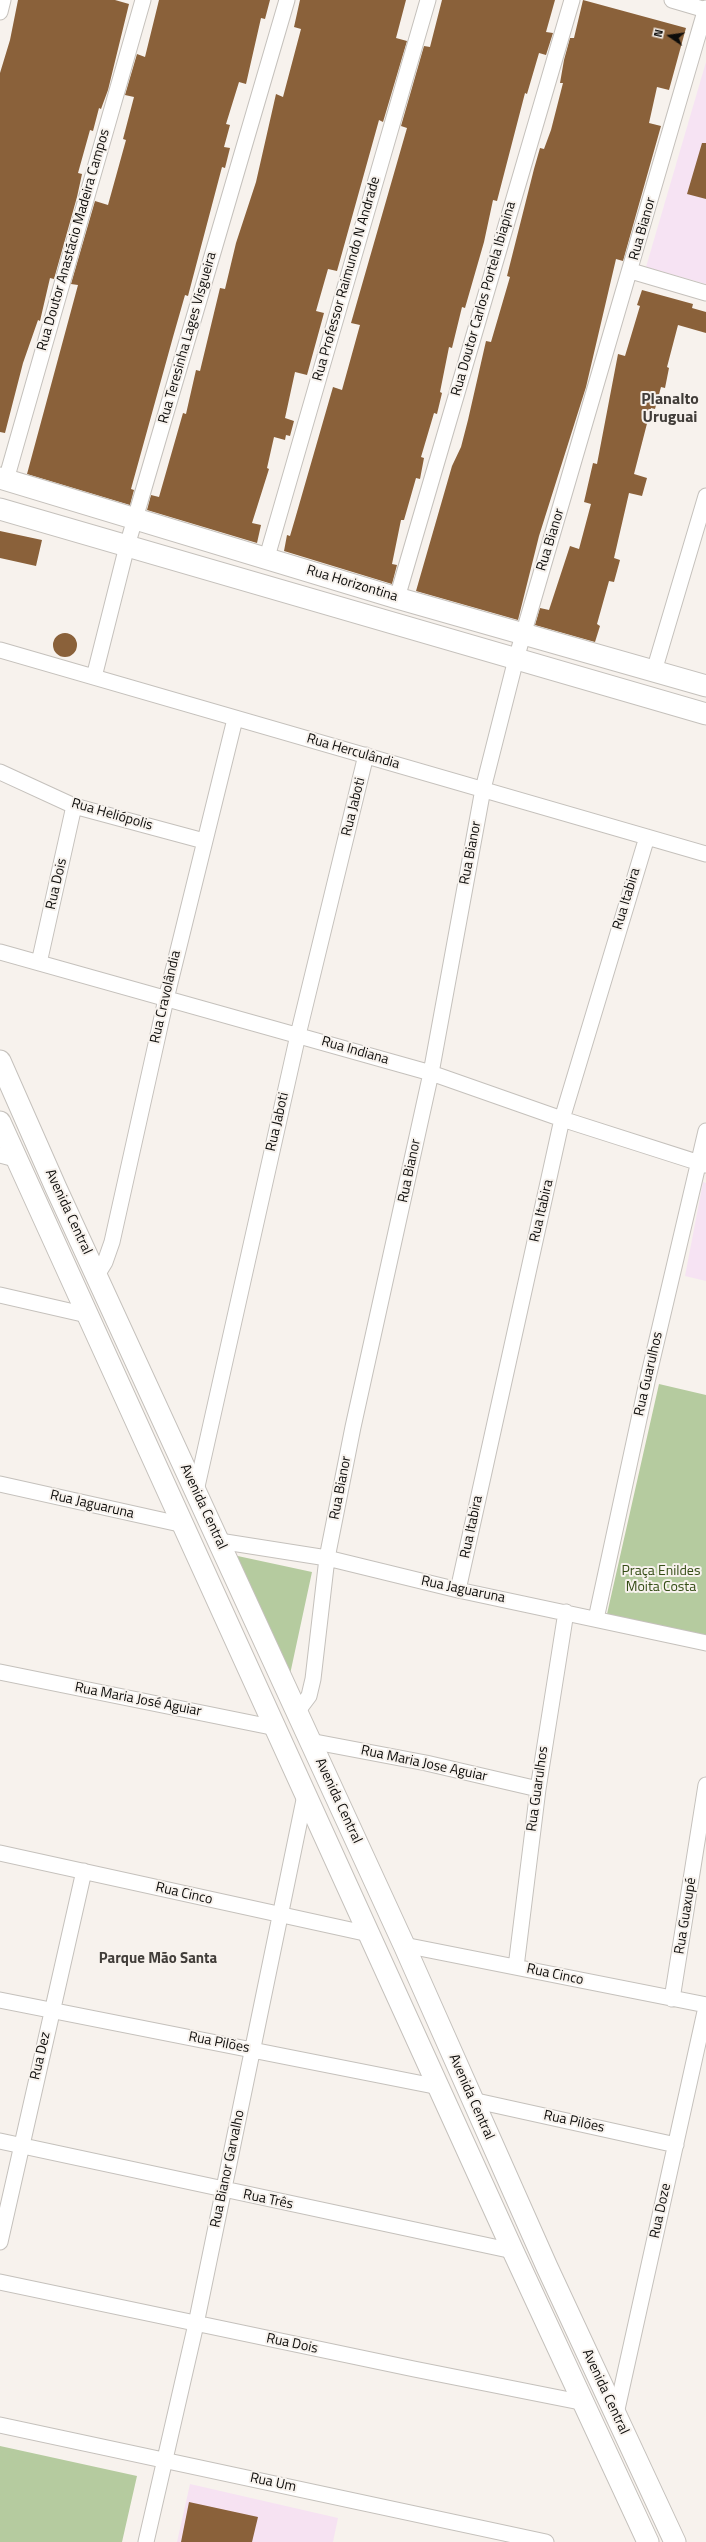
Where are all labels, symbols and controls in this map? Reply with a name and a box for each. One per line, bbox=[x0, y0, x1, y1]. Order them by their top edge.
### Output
north arrow bbox=[650, 16, 690, 56]
text: N bbox=[650, 28, 667, 39]
street label: Rua Doutor Anastácio Madeira Campos bbox=[34, 127, 114, 353]
street label: Rua Professor Raimundo N Andrade bbox=[310, 175, 384, 383]
street label: Rua Bianor bbox=[626, 196, 660, 262]
street label: Rua Doutor Carlos Portela Ibiapina bbox=[448, 200, 520, 398]
street label: Rua Teresinha Lages Visgueira bbox=[155, 250, 221, 426]
district label: Planalto Uruguai bbox=[641, 390, 699, 428]
street label: Rua Bianor bbox=[534, 507, 568, 573]
street label: Rua Horizontina bbox=[304, 562, 400, 606]
street label: Rua Herculândia bbox=[305, 731, 401, 773]
street label: Rua Jaboti bbox=[339, 776, 369, 838]
street label: Rua Heliópolis bbox=[69, 795, 155, 835]
street label: Rua Bianor bbox=[457, 820, 485, 886]
street label: Rua Dois bbox=[43, 857, 71, 911]
street label: Rua Itabira bbox=[610, 866, 644, 932]
street label: Rua Cravolândia bbox=[147, 949, 185, 1045]
street label: Rua Indiana bbox=[319, 1033, 391, 1069]
street label: Rua Jaboti bbox=[263, 1091, 293, 1153]
street label: Rua Bianor bbox=[395, 1138, 425, 1204]
street label: Avenida Central bbox=[41, 1167, 95, 1257]
street label: Rua Itabira bbox=[527, 1178, 557, 1244]
street label: Rua Guarulhos bbox=[631, 1330, 667, 1418]
street label: Rua Bianor bbox=[327, 1455, 355, 1521]
street label: Avenida Central bbox=[176, 1462, 230, 1552]
street label: Rua Jaguaruna bbox=[48, 1487, 136, 1523]
street label: Rua Itabira bbox=[457, 1494, 487, 1560]
park label: Praça Enildes Moita Costa bbox=[622, 1564, 700, 1596]
street label: Rua Jaguaruna bbox=[419, 1573, 507, 1607]
street label: Rua Maria José Aguiar bbox=[73, 1679, 203, 1721]
street label: Rua Maria Jose Aguiar bbox=[359, 1742, 489, 1786]
street label: Rua Guarulhos bbox=[524, 1745, 552, 1833]
street label: Avenida Central bbox=[311, 1756, 365, 1846]
street label: Rua Guaxupé bbox=[672, 1876, 700, 1956]
street label: Rua Cinco bbox=[154, 1879, 214, 1909]
district label: Parque Mão Santa bbox=[99, 1950, 217, 1968]
street label: Rua Cinco bbox=[525, 1961, 585, 1989]
street label: Rua Pilões bbox=[187, 2029, 251, 2057]
street label: Rua Dez bbox=[27, 2030, 55, 2082]
street label: Avenida Central bbox=[445, 2052, 497, 2142]
street label: Rua Pilões bbox=[542, 2107, 606, 2137]
street label: Rua Bianor Garvalho bbox=[207, 2109, 249, 2229]
street label: Rua Doze bbox=[647, 2182, 675, 2240]
street label: Rua Três bbox=[242, 2187, 294, 2213]
street label: Rua Dois bbox=[265, 2330, 319, 2358]
street label: Avenida Central bbox=[578, 2347, 632, 2437]
street label: Rua Um bbox=[248, 2470, 298, 2496]

